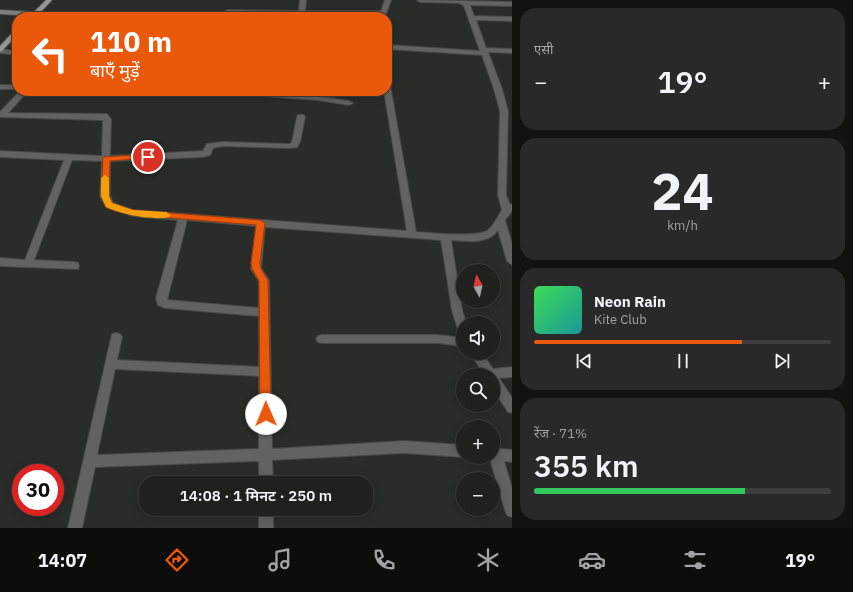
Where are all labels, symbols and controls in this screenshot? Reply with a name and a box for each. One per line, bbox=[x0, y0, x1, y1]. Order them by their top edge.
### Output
text: 110 m bbox=[90, 23, 172, 60]
icon: left bbox=[24, 28, 76, 80]
text: एसी bbox=[534, 41, 553, 58]
text: बाएँ मुड़ें bbox=[90, 59, 140, 82]
text: 19° bbox=[657, 62, 708, 101]
text: − bbox=[534, 67, 547, 96]
text: + bbox=[818, 67, 831, 96]
pin bbox=[131, 140, 165, 174]
icon: arrive bbox=[137, 146, 159, 168]
text: 24 bbox=[651, 157, 714, 224]
text: km/h bbox=[667, 217, 698, 234]
north arrow bbox=[456, 264, 500, 308]
map controls bbox=[456, 264, 500, 516]
text: Neon Rain bbox=[594, 292, 666, 311]
text: Kite Club bbox=[594, 311, 647, 328]
button: sound bbox=[456, 316, 500, 360]
icon: previous bbox=[573, 350, 595, 372]
icon: pause bbox=[672, 350, 694, 372]
icon: next bbox=[771, 350, 793, 372]
button: search bbox=[456, 368, 500, 412]
position arrow bbox=[245, 393, 287, 435]
button: + bbox=[456, 420, 500, 464]
text: रेंज · 71% bbox=[534, 425, 587, 442]
text: 355 km bbox=[534, 446, 639, 485]
speed limit sign: 30 bbox=[12, 464, 64, 516]
button: − bbox=[456, 472, 500, 516]
text: 14:08 · 1 मिनट · 250 m bbox=[180, 486, 332, 505]
icon: directions bbox=[163, 546, 191, 574]
icon: music bbox=[266, 546, 294, 574]
icon: phone bbox=[370, 546, 398, 574]
icon: climate bbox=[474, 546, 502, 574]
icon: car bbox=[578, 546, 606, 574]
icon: filters bbox=[681, 546, 709, 574]
text: 14:07 bbox=[38, 549, 87, 572]
text: 19° bbox=[785, 549, 815, 572]

